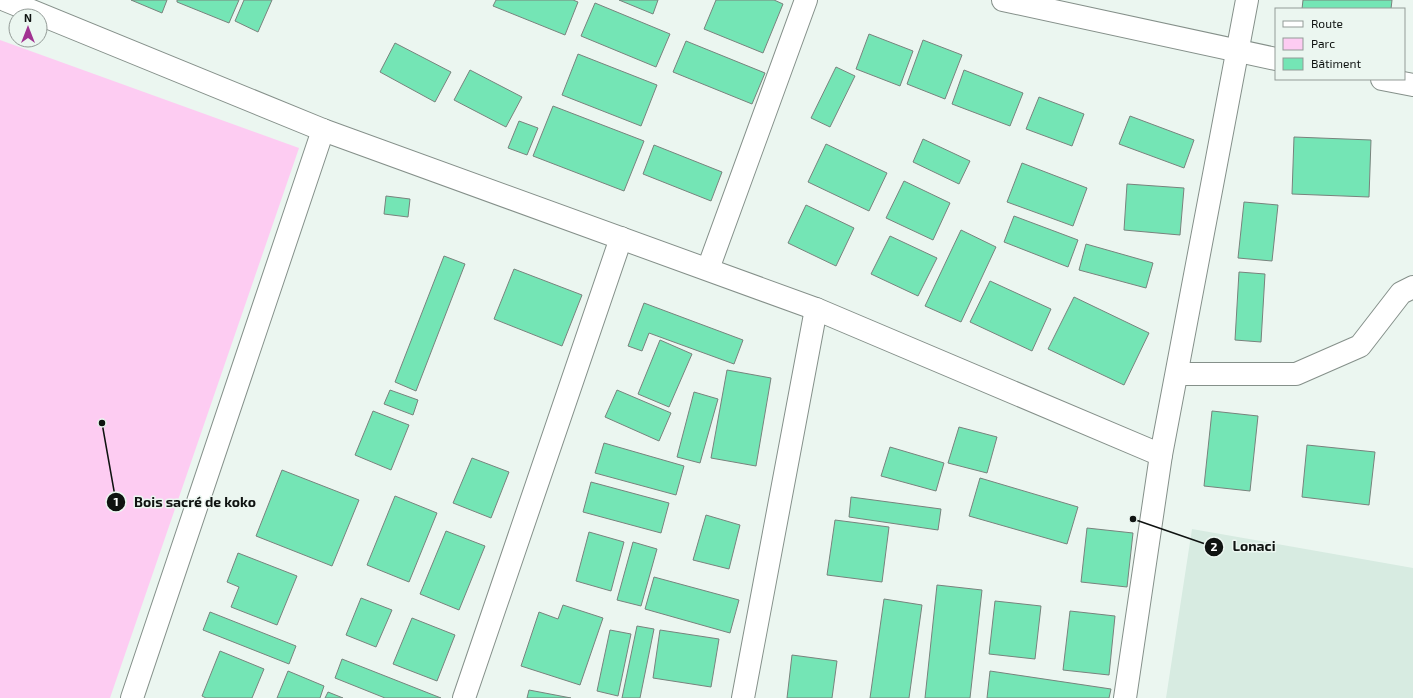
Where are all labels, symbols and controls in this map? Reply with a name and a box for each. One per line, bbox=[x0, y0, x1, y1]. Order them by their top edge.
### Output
north arrow bbox=[8, 8, 48, 48]
legend bbox=[1275, 8, 1405, 80]
text: N bbox=[24, 11, 32, 24]
text: Route bbox=[1311, 16, 1343, 30]
text: Parc bbox=[1311, 36, 1335, 50]
text: Bâtiment bbox=[1311, 56, 1362, 70]
callout: Bois sacré de koko bbox=[106, 489, 264, 515]
text: Bois sacré de koko bbox=[134, 493, 256, 510]
text: 1 bbox=[113, 494, 119, 508]
callout: Lonaci bbox=[1204, 534, 1283, 560]
text: Lonaci bbox=[1232, 537, 1276, 554]
text: 2 bbox=[1211, 539, 1218, 553]

